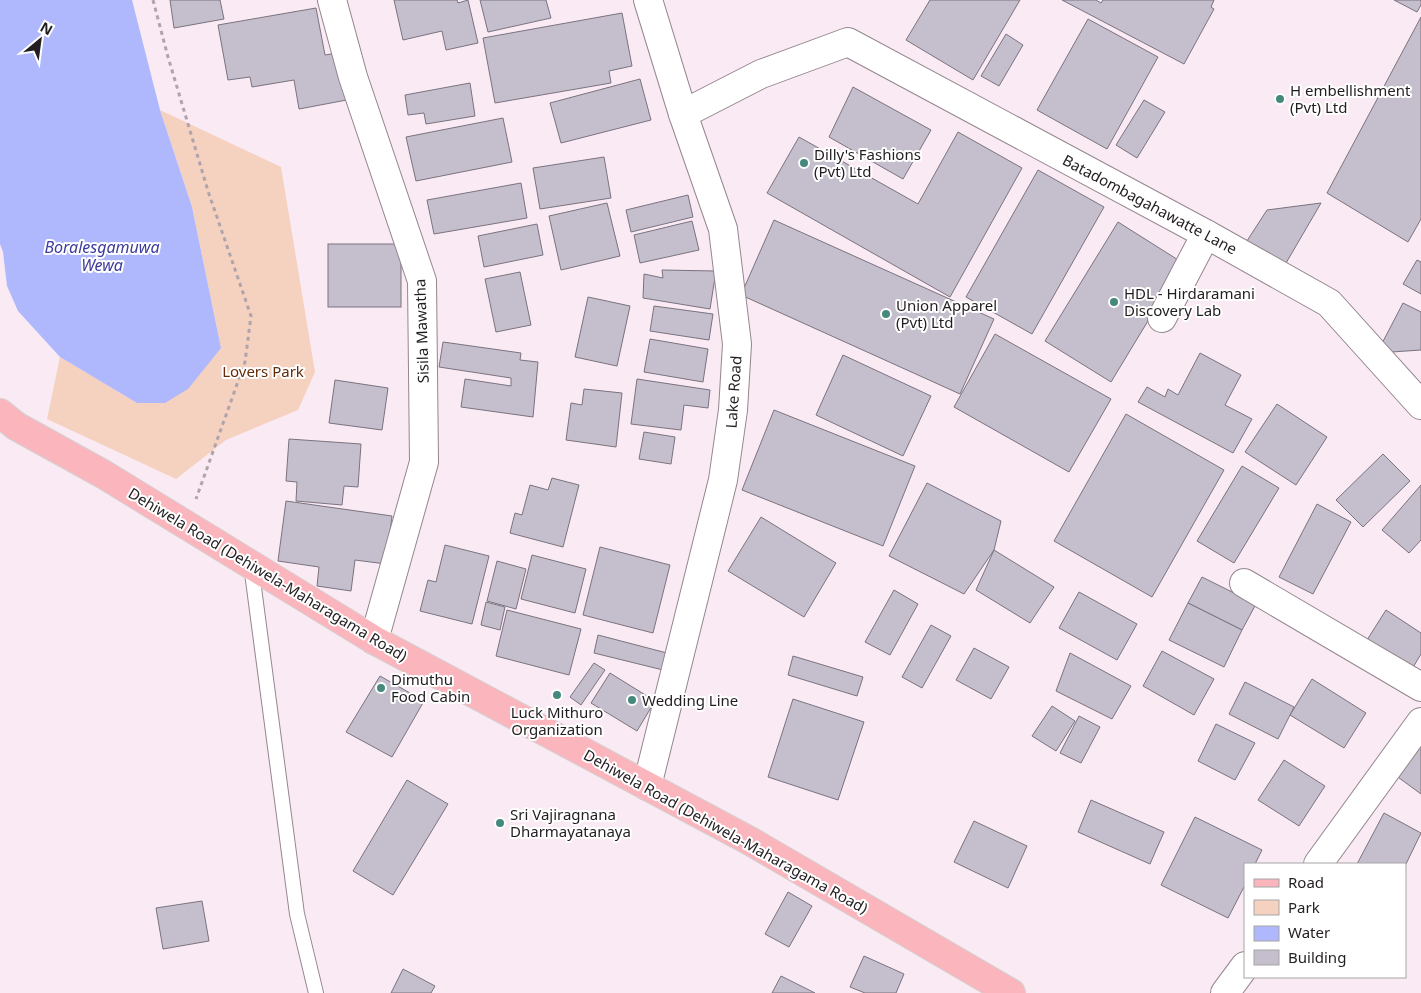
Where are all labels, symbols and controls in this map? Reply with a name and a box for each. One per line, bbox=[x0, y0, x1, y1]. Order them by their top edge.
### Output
north arrow bbox=[15, 15, 65, 65]
text: N bbox=[37, 17, 56, 39]
place label: H embellishment (Pvt) Ltd bbox=[1290, 80, 1411, 117]
marker: H embellishment (Pvt) Ltd bbox=[1274, 93, 1286, 105]
place label: Dilly's Fashions (Pvt) Ltd bbox=[814, 144, 921, 181]
street label: Batadombagahawatte Lane bbox=[1059, 149, 1241, 259]
marker: Dilly's Fashions (Pvt) Ltd bbox=[798, 157, 810, 169]
water label: Boralesgamuwa Wewa bbox=[44, 236, 160, 276]
street label: Sisila Mawatha bbox=[409, 278, 433, 384]
place label: HDL - Hirdaramani Discovery Lab bbox=[1124, 283, 1255, 320]
place label: Union Apparel (Pvt) Ltd bbox=[896, 295, 997, 332]
marker: HDL - Hirdaramani Discovery Lab bbox=[1108, 296, 1120, 308]
marker: Union Apparel (Pvt) Ltd bbox=[880, 308, 892, 320]
street label: Lake Road bbox=[720, 355, 746, 429]
park label: Lovers Park bbox=[222, 361, 304, 381]
street label: Dehiwela Road (Dehiwela-Maharagama Road) bbox=[125, 483, 411, 665]
place label: Dimuthu Food Cabin bbox=[391, 669, 470, 706]
marker: Dimuthu Food Cabin bbox=[375, 682, 387, 694]
marker: Luck Mithuro Organization bbox=[551, 689, 563, 701]
place label: Wedding Line bbox=[642, 690, 738, 710]
marker: Wedding Line bbox=[626, 694, 638, 706]
place label: Luck Mithuro Organization bbox=[511, 702, 603, 739]
street label: Dehiwela Road (Dehiwela-Maharagama Road) bbox=[580, 744, 872, 918]
place label: Sri Vajiragnana Dharmayatanaya bbox=[510, 804, 631, 841]
marker: Sri Vajiragnana Dharmayatanaya bbox=[494, 817, 506, 829]
legend bbox=[1244, 863, 1406, 978]
text: Road bbox=[1288, 872, 1324, 892]
text: Park bbox=[1288, 897, 1320, 917]
text: Water bbox=[1288, 922, 1330, 942]
text: Building bbox=[1288, 947, 1346, 967]

